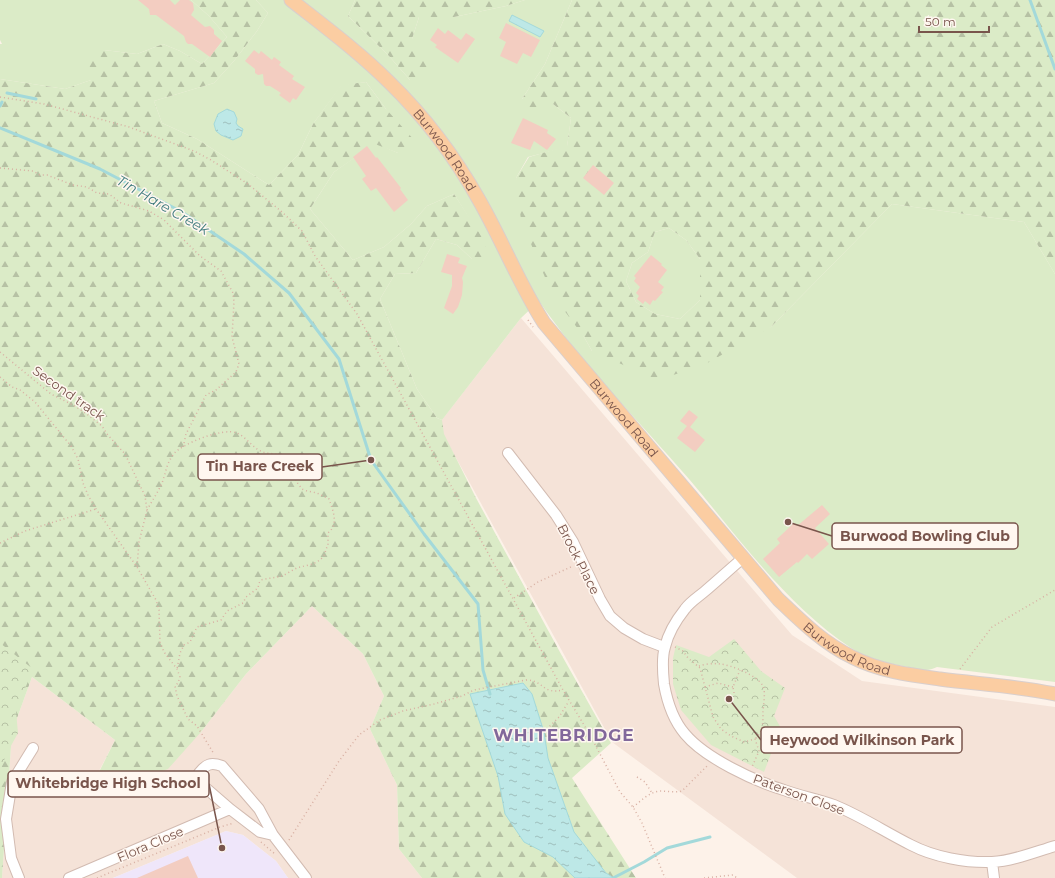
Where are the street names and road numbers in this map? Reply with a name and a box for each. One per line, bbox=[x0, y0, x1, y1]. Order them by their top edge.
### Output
street label: Burwood Road bbox=[410, 105, 480, 194]
street label: Second track bbox=[30, 362, 109, 424]
street label: Burwood Road bbox=[587, 375, 662, 460]
street label: Brock Place bbox=[554, 521, 604, 597]
street label: Burwood Road bbox=[800, 619, 892, 678]
street label: Paterson Close bbox=[751, 770, 847, 818]
street label: Flora Close bbox=[114, 823, 186, 865]

